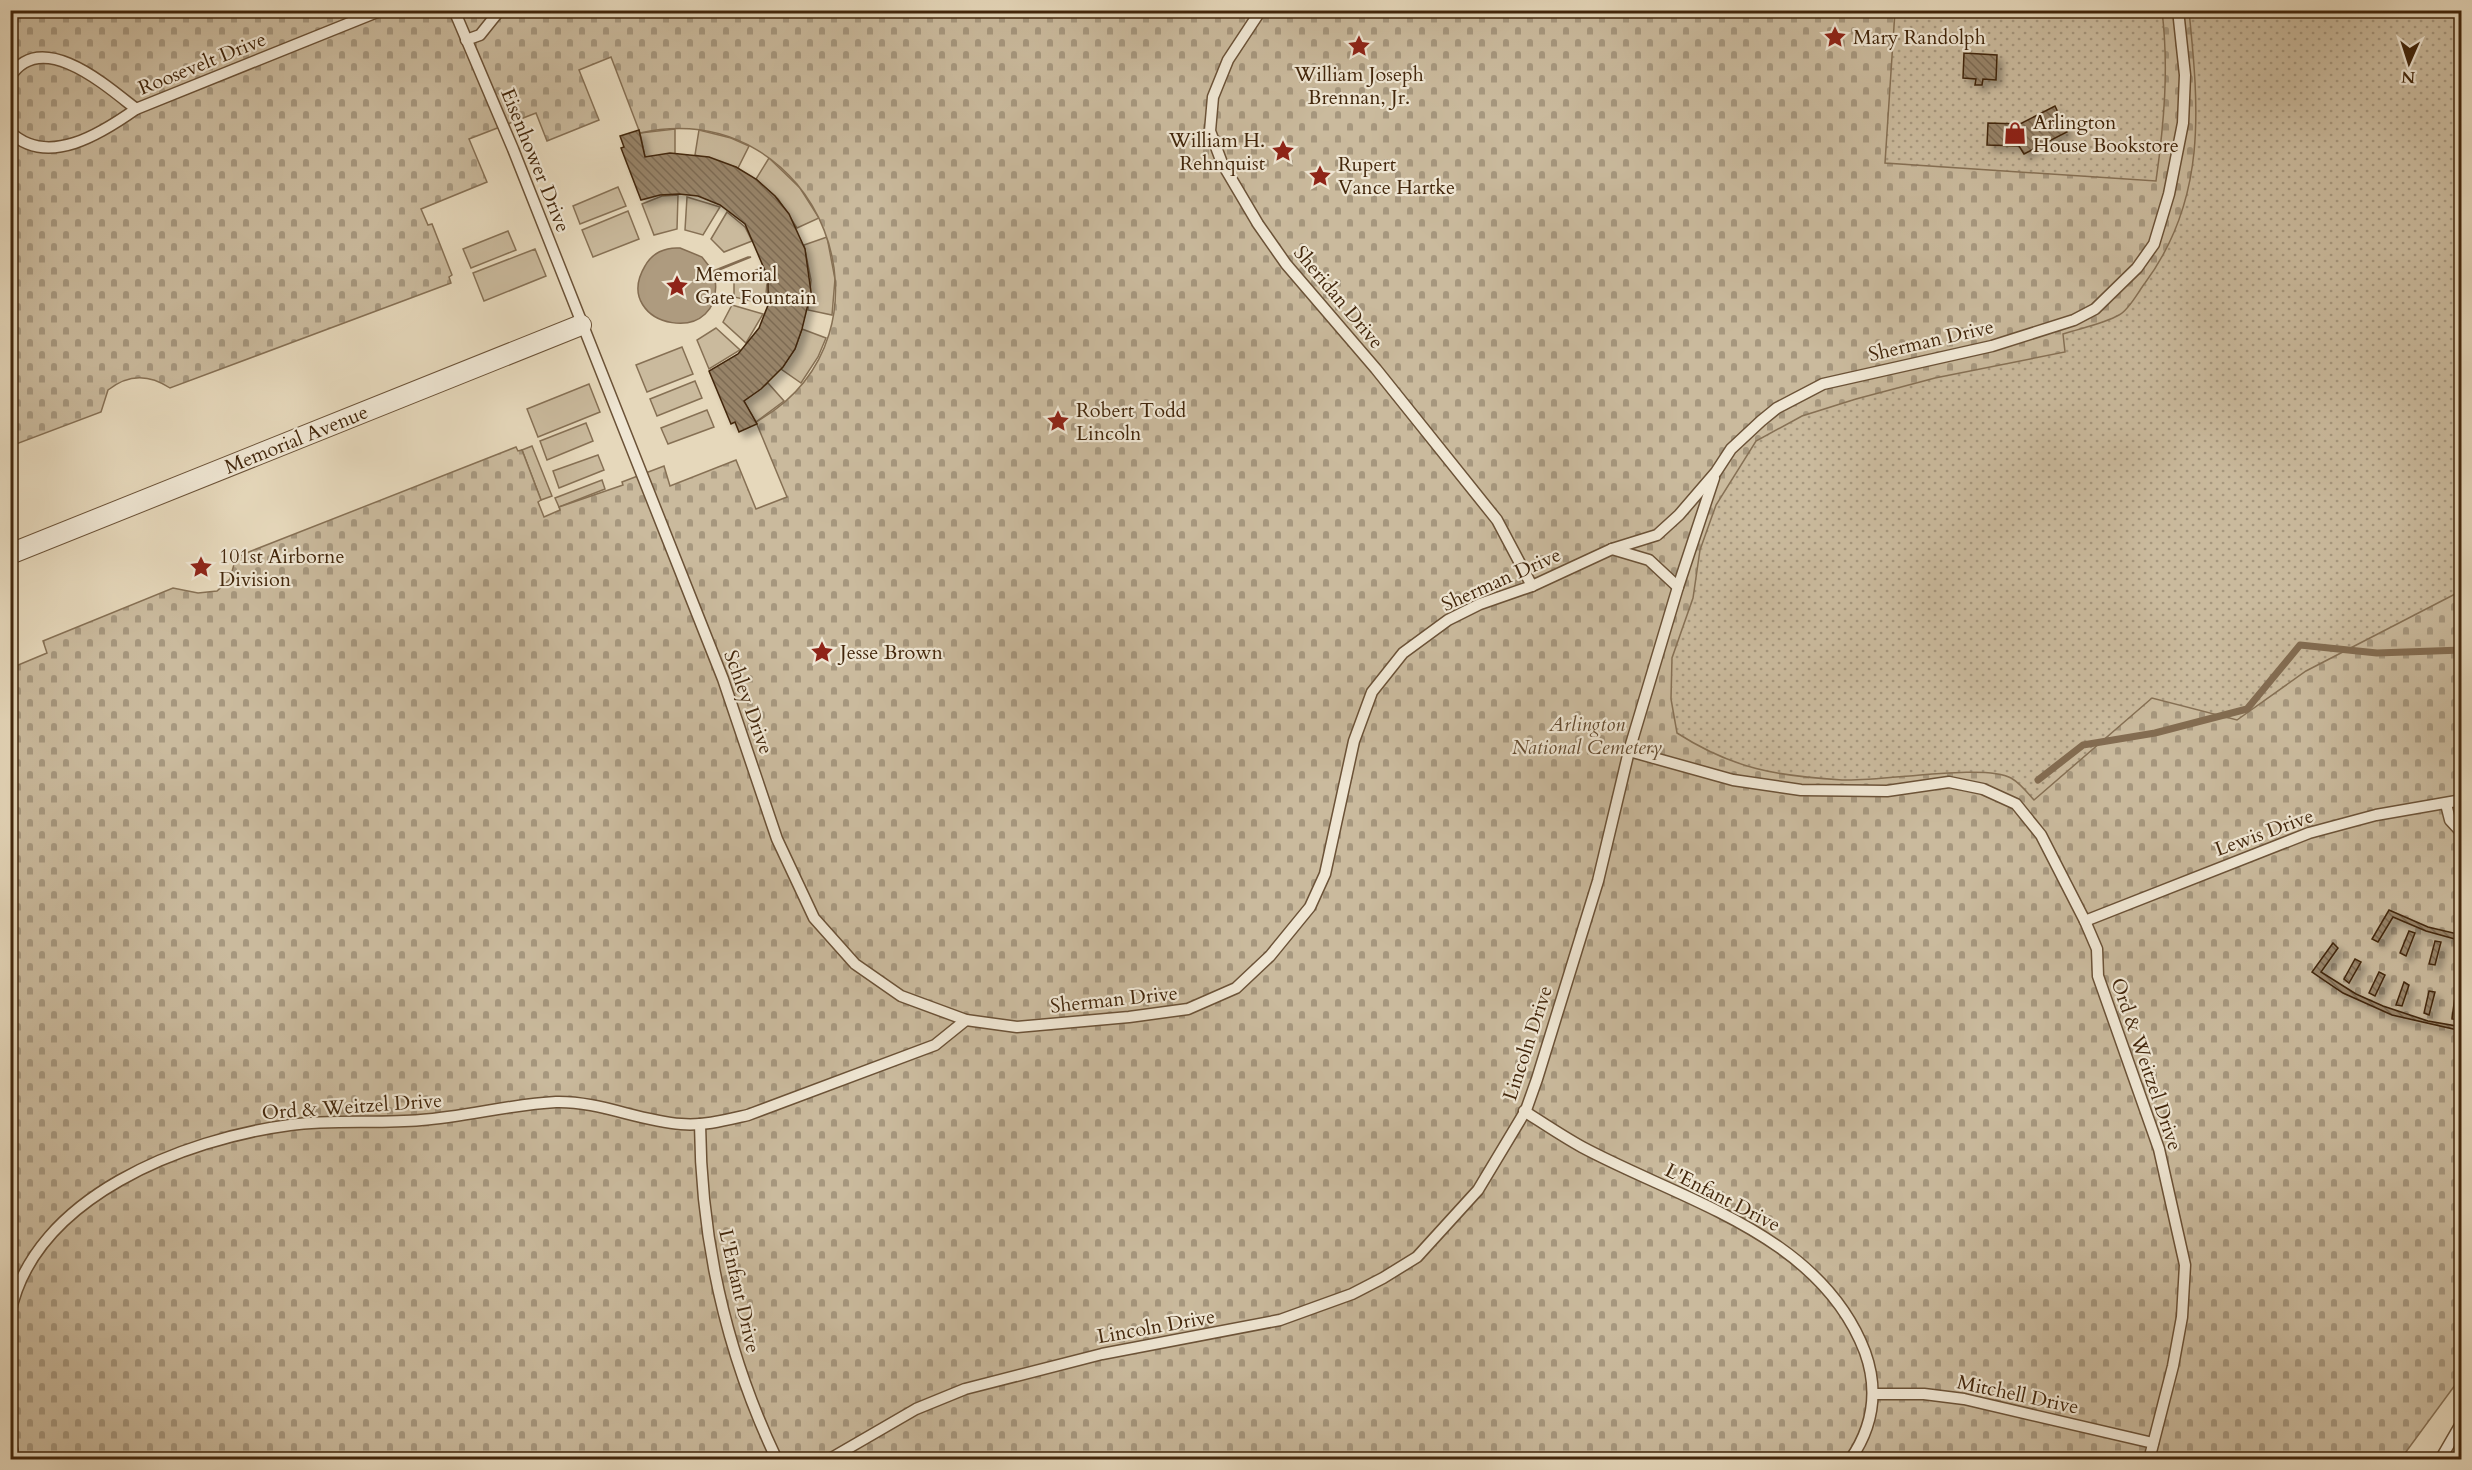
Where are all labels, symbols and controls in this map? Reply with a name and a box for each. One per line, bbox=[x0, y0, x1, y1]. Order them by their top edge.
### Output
place icon: Mary Randolph bbox=[1822, 24, 1848, 50]
place label: Mary Randolph bbox=[1853, 24, 1986, 51]
street label: Roosevelt Drive bbox=[134, 26, 270, 101]
place icon: William Joseph Brennan, Jr. bbox=[1346, 33, 1372, 59]
north arrow bbox=[2379, 33, 2439, 93]
place label: William Joseph Brennan, Jr. bbox=[1293, 61, 1424, 111]
text: N bbox=[2401, 66, 2416, 88]
street label: Eisenhower Drive bbox=[494, 84, 577, 236]
place label: Arlington House Bookstore bbox=[2033, 109, 2179, 159]
shop icon: Arlington House Bookstore bbox=[2002, 120, 2028, 146]
place label: William H. Rehnquist bbox=[1168, 127, 1266, 177]
place icon: William H. Rehnquist bbox=[1270, 138, 1296, 164]
place label: Rupert Vance Hartke bbox=[1338, 151, 1455, 201]
place icon: Rupert Vance Hartke bbox=[1307, 163, 1333, 189]
street label: Sheridan Drive bbox=[1287, 240, 1390, 355]
place label: Memorial Gate Fountain bbox=[695, 261, 817, 311]
place icon: Memorial Gate Fountain bbox=[664, 273, 690, 299]
street label: Sherman Drive bbox=[1866, 313, 1997, 368]
place label: Robert Todd Lincoln bbox=[1076, 397, 1187, 447]
street label: Memorial Avenue bbox=[220, 398, 372, 481]
place icon: Robert Todd Lincoln bbox=[1045, 408, 1071, 434]
street label: Sherman Drive bbox=[1437, 541, 1565, 618]
place label: 101st Airborne Division bbox=[219, 543, 345, 593]
place icon: 101st Airborne Division bbox=[188, 554, 214, 580]
place icon: Jesse Brown bbox=[809, 639, 835, 665]
place label: Jesse Brown bbox=[837, 639, 943, 666]
street label: Schley Drive bbox=[717, 647, 780, 758]
park label: Arlington National Cemetery bbox=[1512, 711, 1662, 761]
street label: Lewis Drive bbox=[2211, 802, 2317, 863]
street label: Ord & Weitzel Drive bbox=[2104, 974, 2189, 1154]
street label: Sherman Drive bbox=[1049, 979, 1179, 1020]
street label: Lincoln Drive bbox=[1496, 982, 1559, 1104]
street label: Ord & Weitzel Drive bbox=[261, 1087, 443, 1126]
street label: L'Enfant Drive bbox=[1660, 1157, 1785, 1238]
street label: L'Enfant Drive bbox=[712, 1226, 767, 1356]
street label: Lincoln Drive bbox=[1095, 1303, 1217, 1350]
street label: Mitchell Drive bbox=[1954, 1368, 2081, 1421]

